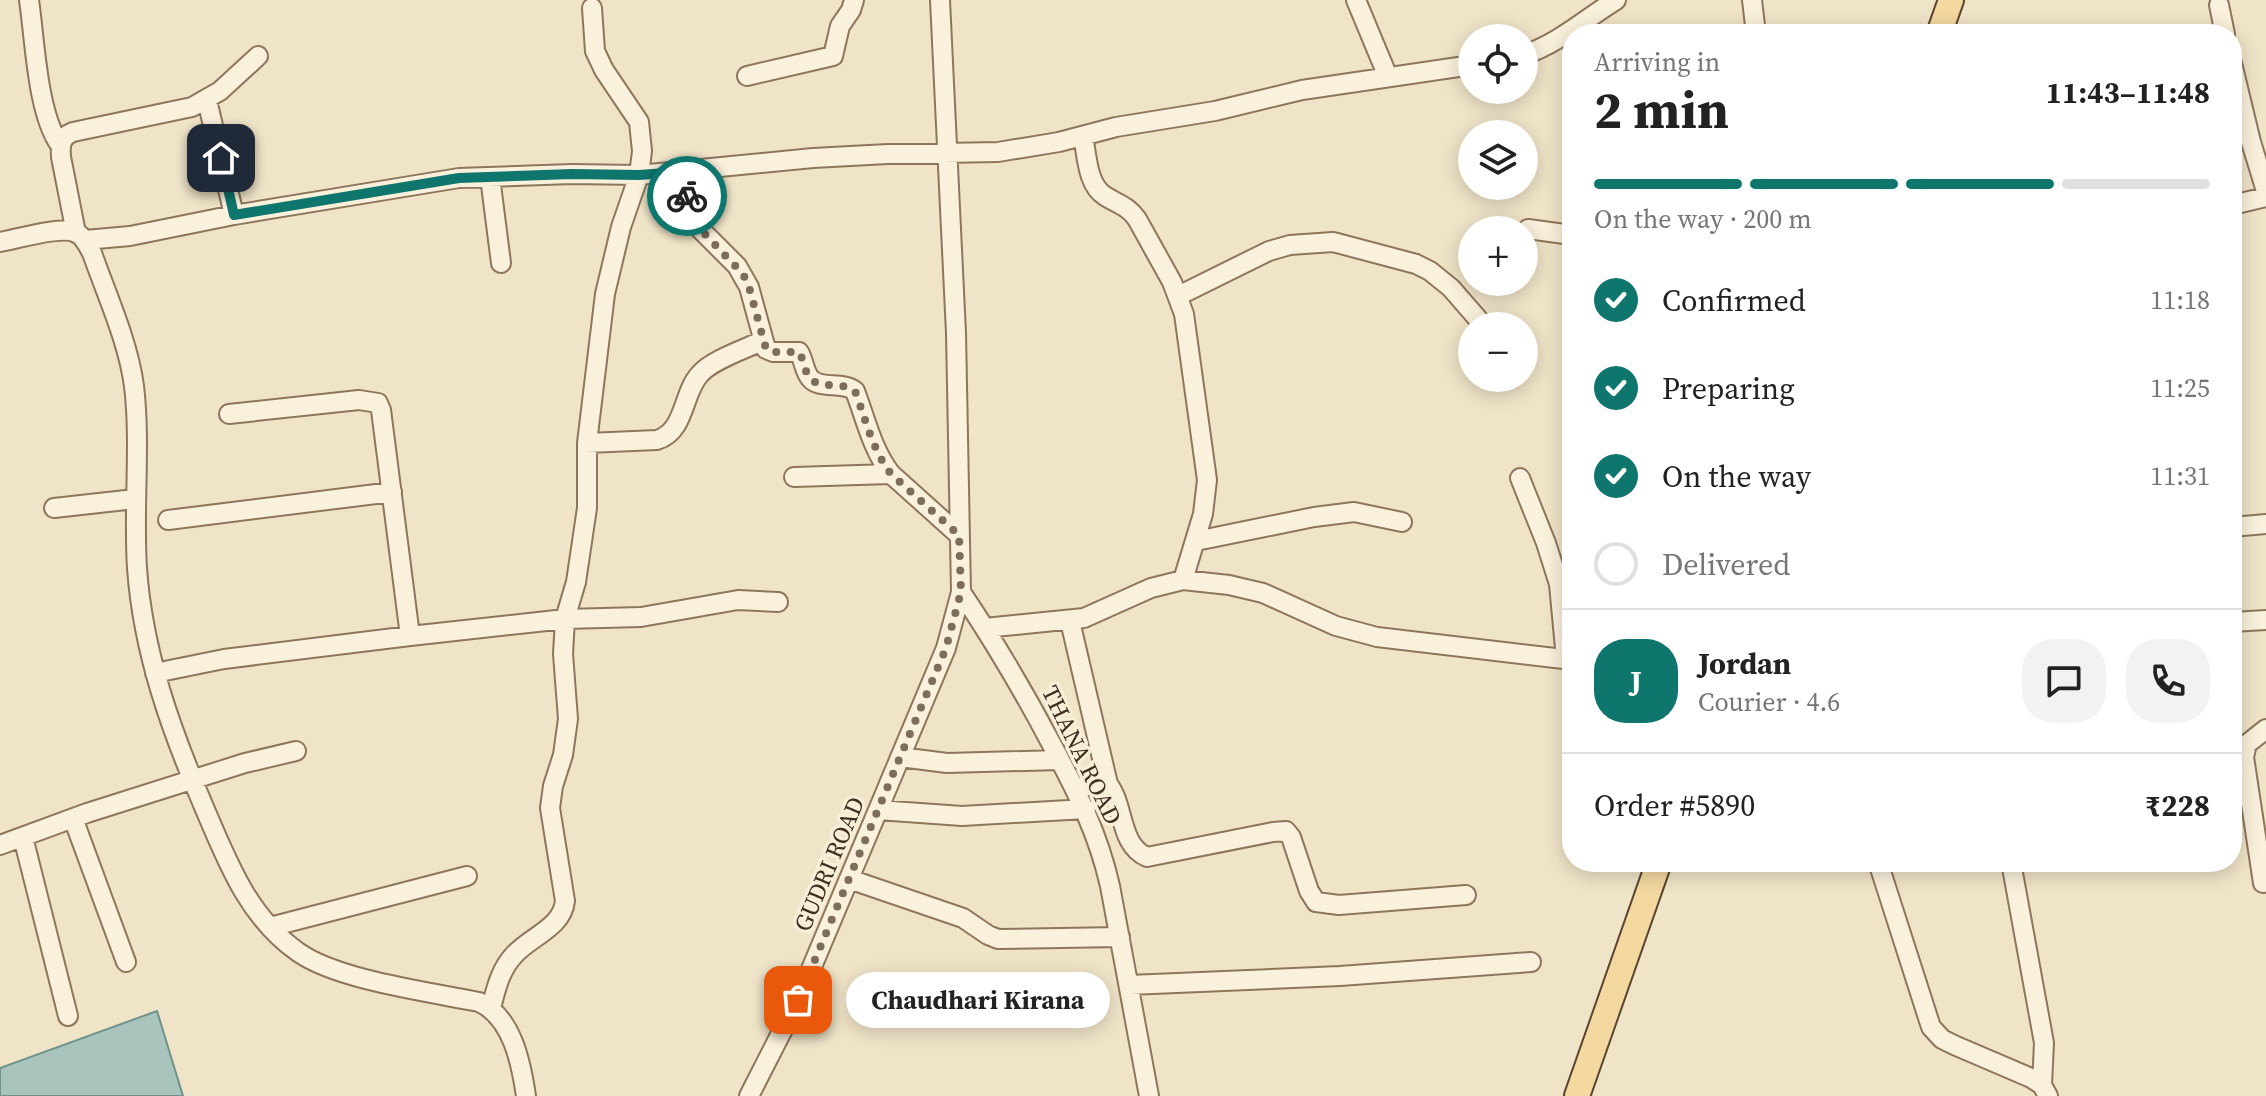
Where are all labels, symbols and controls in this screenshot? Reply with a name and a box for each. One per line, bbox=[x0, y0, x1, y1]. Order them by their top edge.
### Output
map controls bbox=[1458, 24, 1538, 392]
button: locate bbox=[1458, 24, 1538, 104]
text: Arriving in bbox=[1594, 44, 1720, 80]
text: 11:43–11:48 bbox=[2046, 72, 2210, 113]
text: 2 min bbox=[1594, 74, 1729, 145]
button: layers bbox=[1458, 120, 1538, 200]
pin bbox=[187, 124, 255, 192]
icon: home bbox=[199, 136, 243, 180]
courier bbox=[647, 156, 727, 236]
icon: bike bbox=[665, 174, 709, 218]
text: On the way · 200 m bbox=[1594, 201, 1812, 237]
button: + bbox=[1458, 216, 1538, 296]
icon: check bbox=[1594, 278, 1638, 322]
text: Confirmed bbox=[1662, 280, 1806, 321]
text: 11:18 bbox=[2150, 282, 2210, 318]
button: − bbox=[1458, 312, 1538, 392]
icon: check bbox=[1594, 366, 1638, 410]
text: Preparing bbox=[1662, 368, 1795, 409]
text: 11:25 bbox=[2150, 370, 2210, 406]
icon: check bbox=[1594, 454, 1638, 498]
text: On the way bbox=[1662, 456, 1811, 497]
text: 11:31 bbox=[2150, 458, 2210, 494]
text: Delivered bbox=[1662, 544, 1790, 585]
button: chat bbox=[2022, 639, 2106, 723]
button: phone bbox=[2126, 639, 2210, 723]
text: Jordan bbox=[1698, 643, 1791, 684]
text: J bbox=[1630, 661, 1642, 702]
street label: THANA ROAD bbox=[1034, 680, 1130, 830]
text: Courier · 4.6 bbox=[1698, 684, 1840, 720]
text: Order #5890 bbox=[1594, 785, 1755, 826]
text: ₹228 bbox=[2145, 785, 2210, 826]
street label: GUDRI ROAD bbox=[786, 792, 872, 936]
pin bbox=[764, 966, 832, 1034]
callout: Chaudhari Kirana bbox=[846, 972, 1110, 1028]
icon: bag bbox=[776, 978, 820, 1022]
text: Chaudhari Kirana bbox=[871, 982, 1085, 1018]

